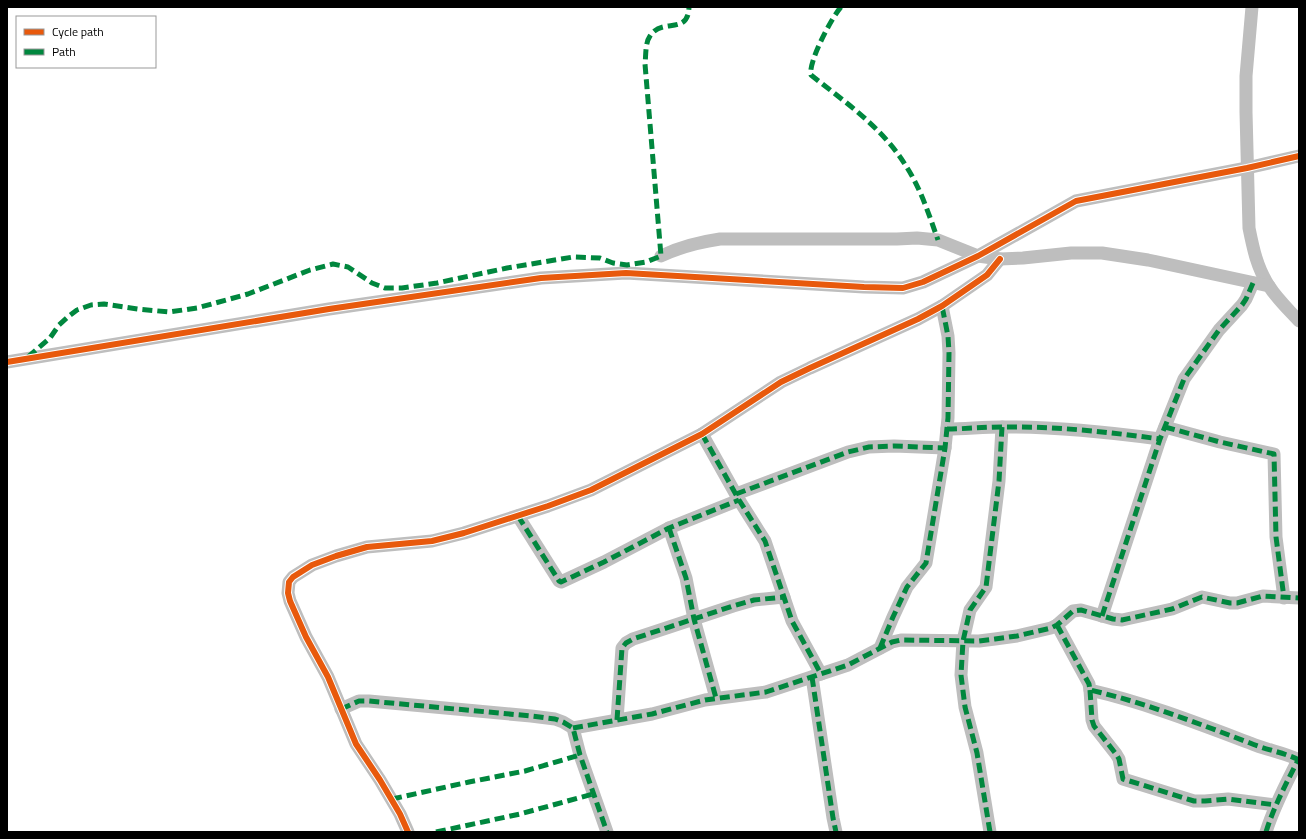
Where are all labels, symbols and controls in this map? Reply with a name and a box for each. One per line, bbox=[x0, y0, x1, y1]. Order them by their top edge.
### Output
legend bbox=[16, 16, 156, 68]
text: Cycle path bbox=[52, 22, 104, 41]
text: Path bbox=[52, 42, 76, 61]

